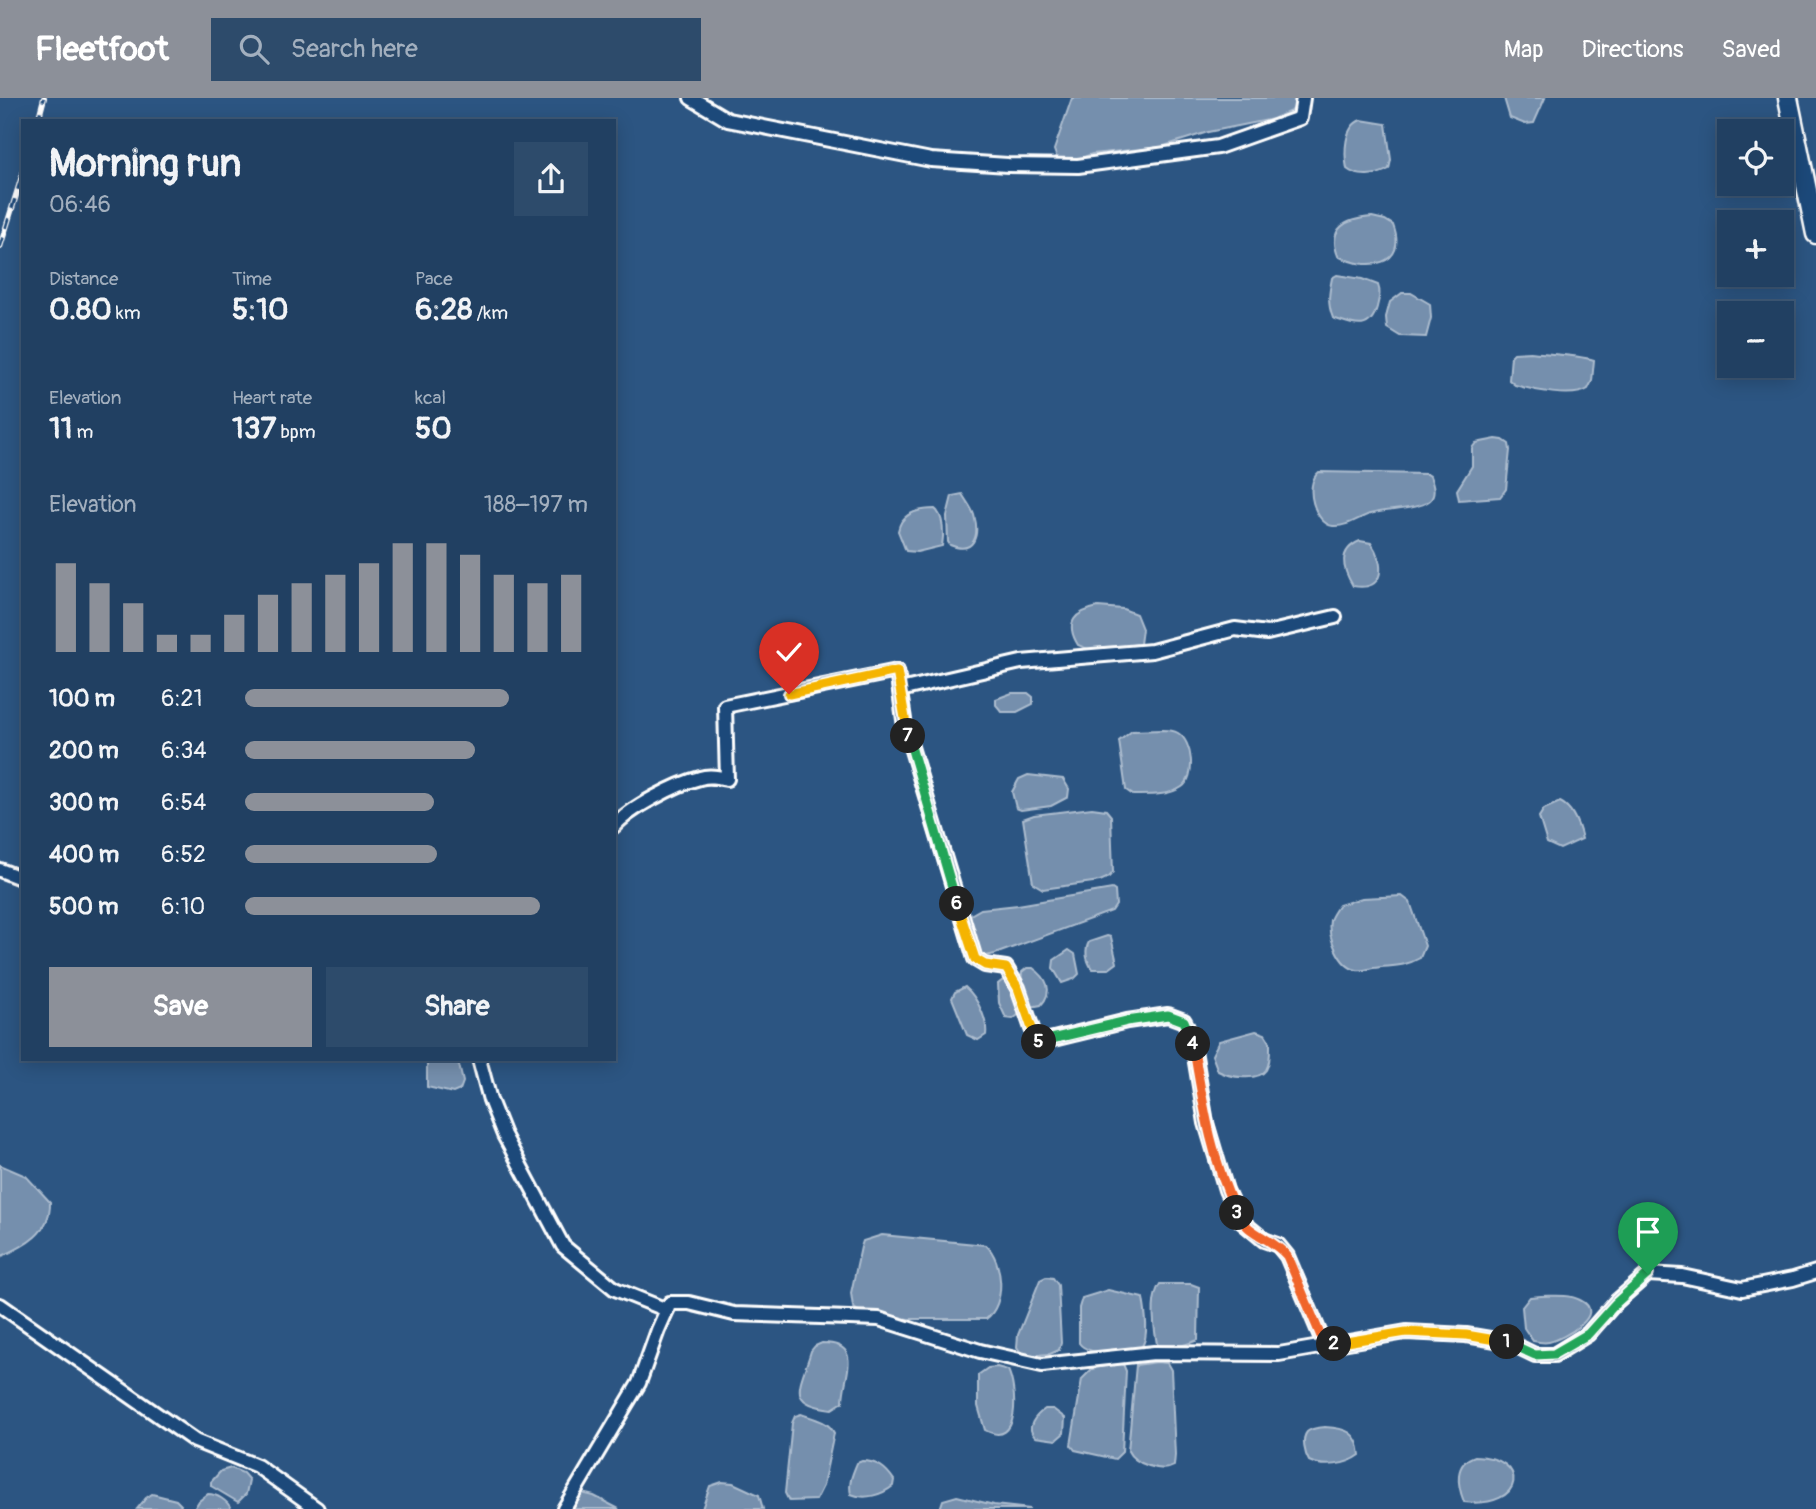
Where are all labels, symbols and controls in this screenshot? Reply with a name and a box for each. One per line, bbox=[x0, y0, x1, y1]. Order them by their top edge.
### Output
search box bbox=[211, 18, 701, 81]
text: Fleetfoot bbox=[35, 29, 169, 70]
icon: search bbox=[235, 30, 273, 68]
text: Search here bbox=[291, 33, 418, 65]
text: Map bbox=[1504, 35, 1544, 64]
text: Directions bbox=[1582, 35, 1683, 64]
text: Saved bbox=[1721, 35, 1781, 64]
map controls bbox=[1717, 119, 1794, 378]
button: locate bbox=[1717, 119, 1794, 196]
text: Morning run bbox=[49, 140, 241, 188]
button: share bbox=[514, 142, 588, 216]
text: 06:46 bbox=[49, 190, 111, 219]
button: + bbox=[1717, 210, 1794, 287]
text: Distance bbox=[49, 267, 118, 291]
text: Time bbox=[232, 267, 272, 291]
text: Pace bbox=[415, 267, 453, 291]
text: 0.80 bbox=[49, 291, 112, 328]
text: 5:10 bbox=[232, 291, 289, 328]
text: 6:28 bbox=[415, 291, 472, 328]
text: km bbox=[112, 301, 141, 325]
text: /km bbox=[472, 301, 508, 325]
button: − bbox=[1717, 301, 1794, 378]
text: Elevation bbox=[49, 386, 121, 410]
text: Heart rate bbox=[232, 386, 312, 410]
text: kcal bbox=[415, 386, 446, 410]
text: 11 bbox=[49, 410, 72, 447]
text: 137 bbox=[232, 410, 276, 447]
text: 50 bbox=[415, 410, 452, 447]
text: m bbox=[72, 420, 93, 444]
text: bpm bbox=[276, 420, 316, 444]
text: Elevation bbox=[49, 490, 137, 519]
text: 188–197 m bbox=[484, 490, 588, 519]
pin bbox=[759, 622, 819, 694]
icon: check bbox=[770, 633, 808, 671]
text: 100 m bbox=[49, 684, 115, 713]
text: 6:21 bbox=[161, 684, 202, 713]
pin: 7 bbox=[890, 718, 926, 754]
text: 7 bbox=[902, 723, 913, 747]
text: 200 m bbox=[49, 736, 119, 765]
text: 6:34 bbox=[161, 736, 207, 765]
text: 300 m bbox=[49, 788, 119, 817]
text: 6:54 bbox=[161, 788, 206, 817]
text: 400 m bbox=[49, 840, 119, 869]
text: 6:52 bbox=[161, 840, 206, 869]
pin: 6 bbox=[940, 886, 974, 922]
text: 6 bbox=[951, 891, 962, 915]
text: 500 m bbox=[49, 892, 118, 921]
text: 6:10 bbox=[161, 892, 205, 921]
button: Save bbox=[49, 967, 312, 1047]
button: Share bbox=[326, 967, 588, 1047]
pin: 5 bbox=[1021, 1024, 1056, 1060]
pin: 4 bbox=[1176, 1026, 1210, 1062]
text: 5 bbox=[1033, 1029, 1044, 1053]
text: 4 bbox=[1187, 1031, 1198, 1055]
pin: 3 bbox=[1220, 1196, 1254, 1230]
text: 3 bbox=[1231, 1200, 1242, 1224]
pin bbox=[1618, 1202, 1678, 1274]
icon: arrive bbox=[1629, 1213, 1667, 1251]
pin: 1 bbox=[1490, 1324, 1524, 1360]
pin: 2 bbox=[1316, 1326, 1352, 1362]
text: 1 bbox=[1503, 1329, 1510, 1353]
text: 2 bbox=[1328, 1331, 1339, 1355]

